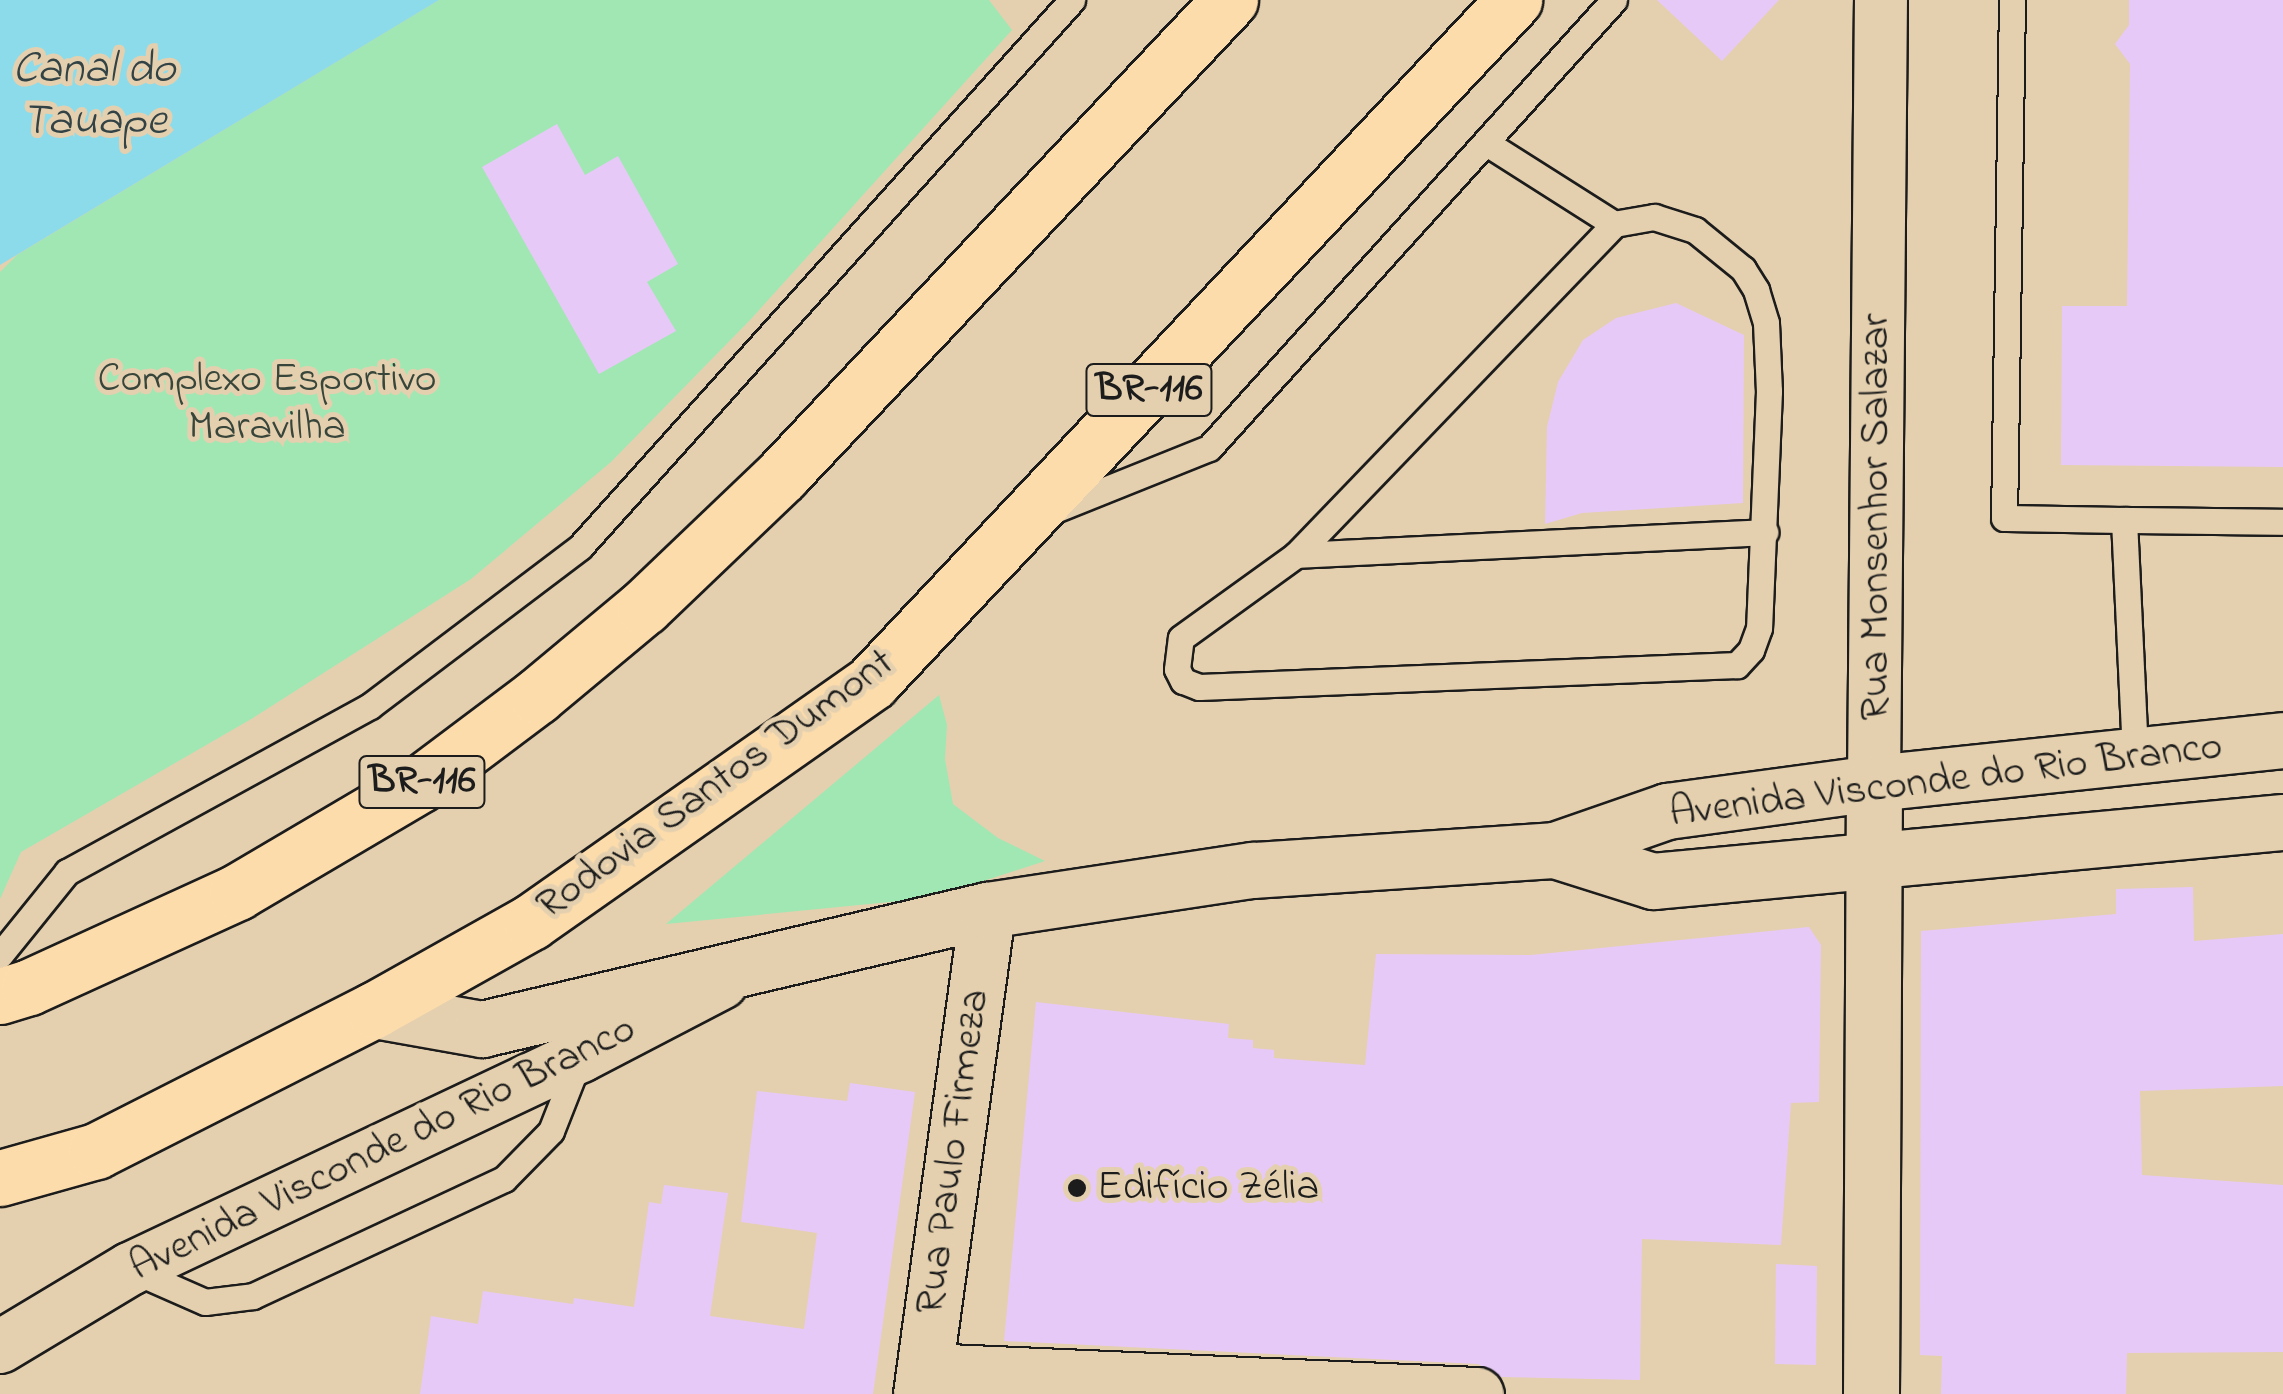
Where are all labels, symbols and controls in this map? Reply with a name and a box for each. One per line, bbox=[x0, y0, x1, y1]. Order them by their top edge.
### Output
water label: Canal do Tauape bbox=[13, 44, 175, 150]
street label: Rua Monsenhor Salazar bbox=[1852, 313, 1902, 721]
park label: Complexo Esportivo Maravilha bbox=[97, 355, 437, 454]
road number: BR-116 bbox=[1084, 355, 1214, 425]
street label: Rodovia Santos Dumont bbox=[527, 638, 905, 932]
street label: Avenida Visconde do Rio Branco bbox=[1667, 722, 2225, 840]
road number: BR-116 bbox=[357, 747, 487, 817]
street label: Rua Paulo Firmeza bbox=[906, 986, 1002, 1318]
street label: Avenida Visconde do Rio Branco bbox=[122, 1004, 644, 1294]
place label: Edifício Zélia bbox=[1097, 1163, 1319, 1213]
marker: Edifício Zélia bbox=[1066, 1177, 1088, 1199]

